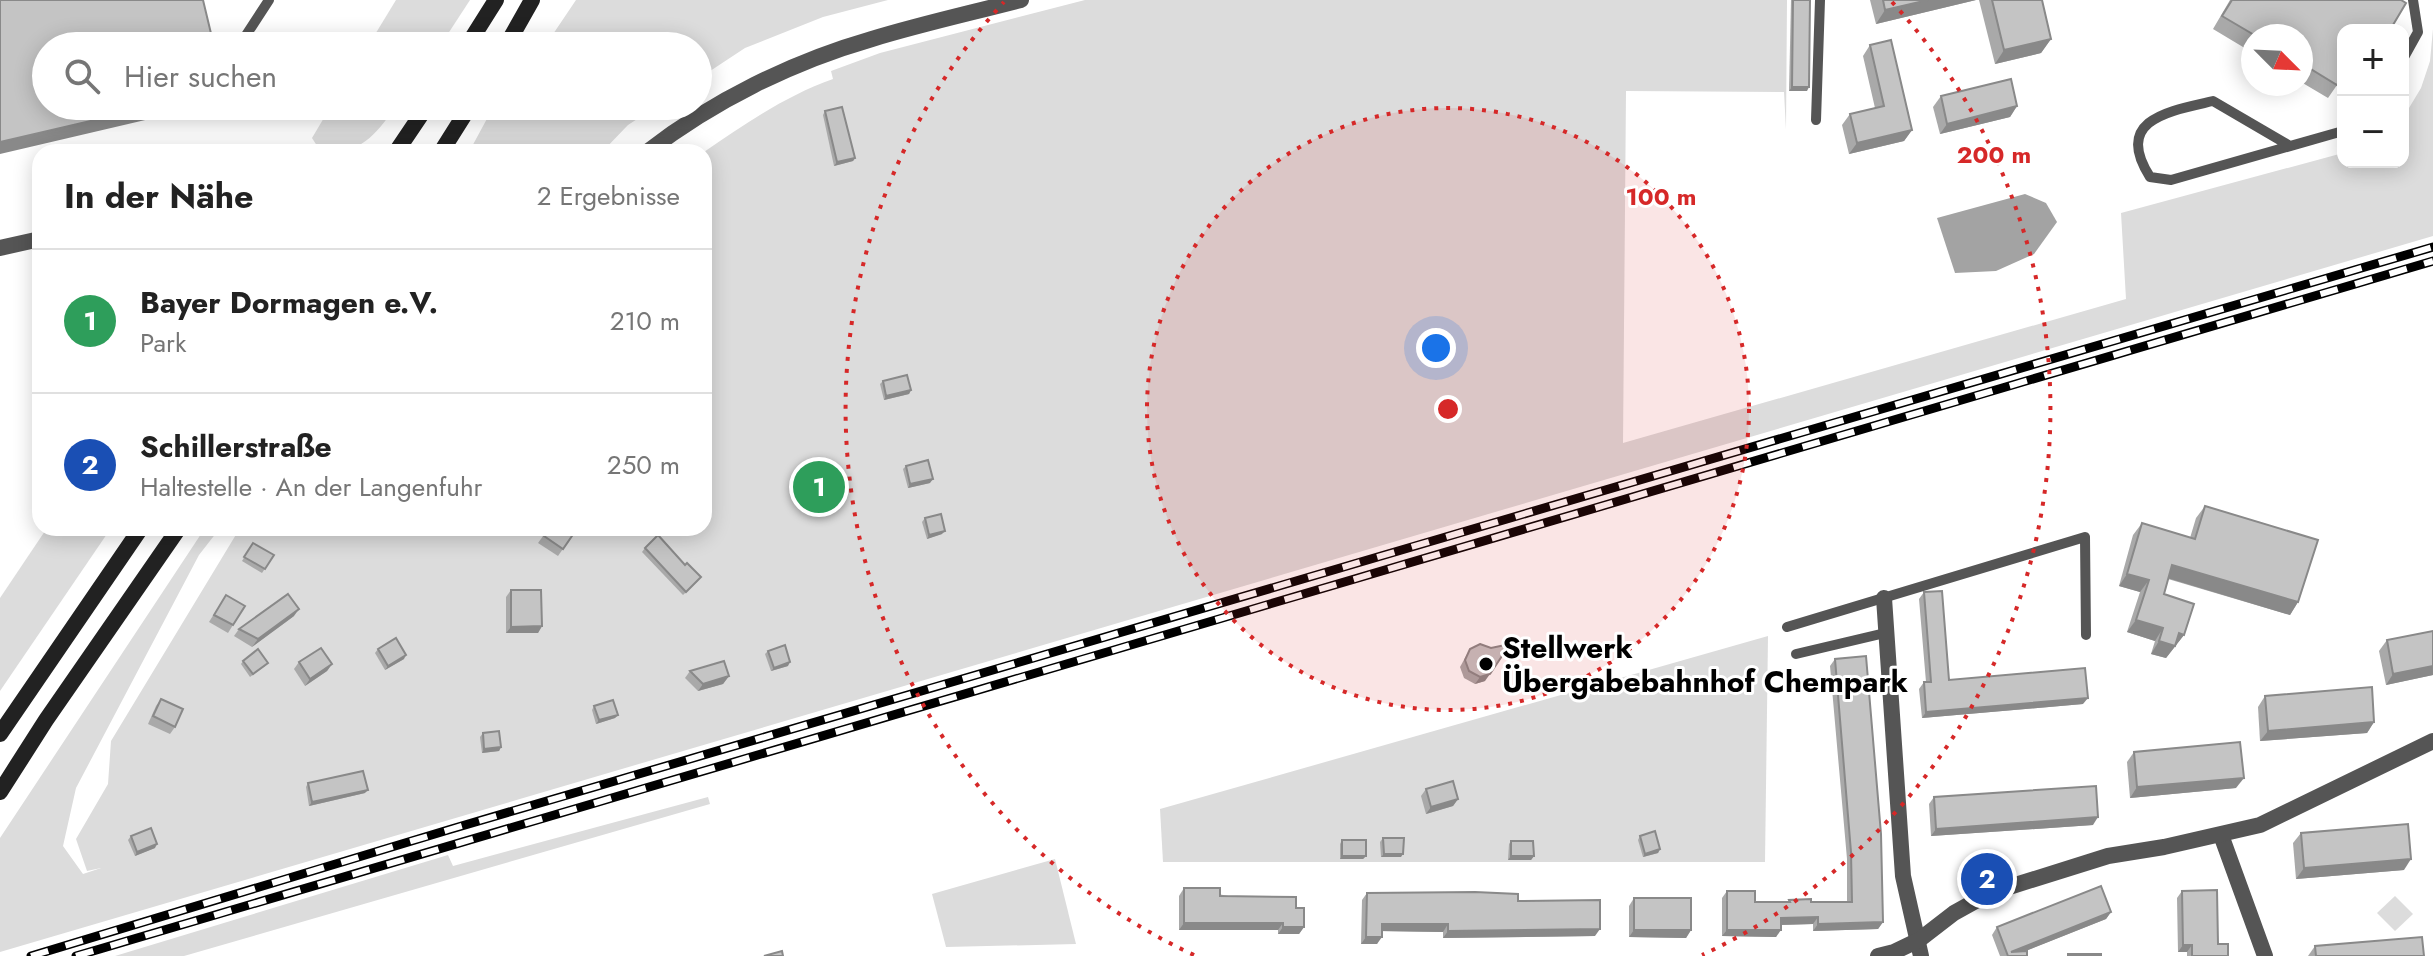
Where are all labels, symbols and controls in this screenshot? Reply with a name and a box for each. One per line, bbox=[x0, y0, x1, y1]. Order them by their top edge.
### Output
north arrow bbox=[2241, 24, 2313, 96]
map controls bbox=[2337, 24, 2409, 168]
button: + bbox=[2337, 24, 2409, 96]
search box bbox=[32, 32, 712, 120]
icon: search bbox=[60, 54, 104, 98]
text: Hier suchen bbox=[124, 55, 277, 98]
button: − bbox=[2337, 96, 2409, 168]
text: 200 m bbox=[1957, 137, 2031, 172]
text: In der Nähe bbox=[64, 172, 254, 221]
text: 2 Ergebnisse bbox=[537, 177, 680, 215]
text: 100 m bbox=[1626, 179, 1696, 214]
text: Bayer Dormagen e.V. bbox=[140, 281, 438, 324]
text: 1 bbox=[83, 302, 97, 340]
text: 210 m bbox=[610, 302, 680, 340]
text: Park bbox=[140, 324, 186, 362]
your location bbox=[1416, 328, 1456, 368]
centre of rings bbox=[1434, 395, 1462, 423]
text: Schillerstraße bbox=[140, 425, 332, 468]
text: 2 bbox=[81, 446, 99, 484]
text: 250 m bbox=[607, 446, 680, 484]
pin: 1 bbox=[793, 457, 845, 517]
text: Haltestelle · An der Langenfuhr bbox=[140, 468, 482, 506]
place label: Stellwerk Übergabebahnhof Chempark bbox=[1502, 626, 1909, 703]
marker: Stellwerk Übergabebahnhof Chempark bbox=[1477, 655, 1495, 673]
pin: 2 bbox=[1961, 849, 2013, 909]

